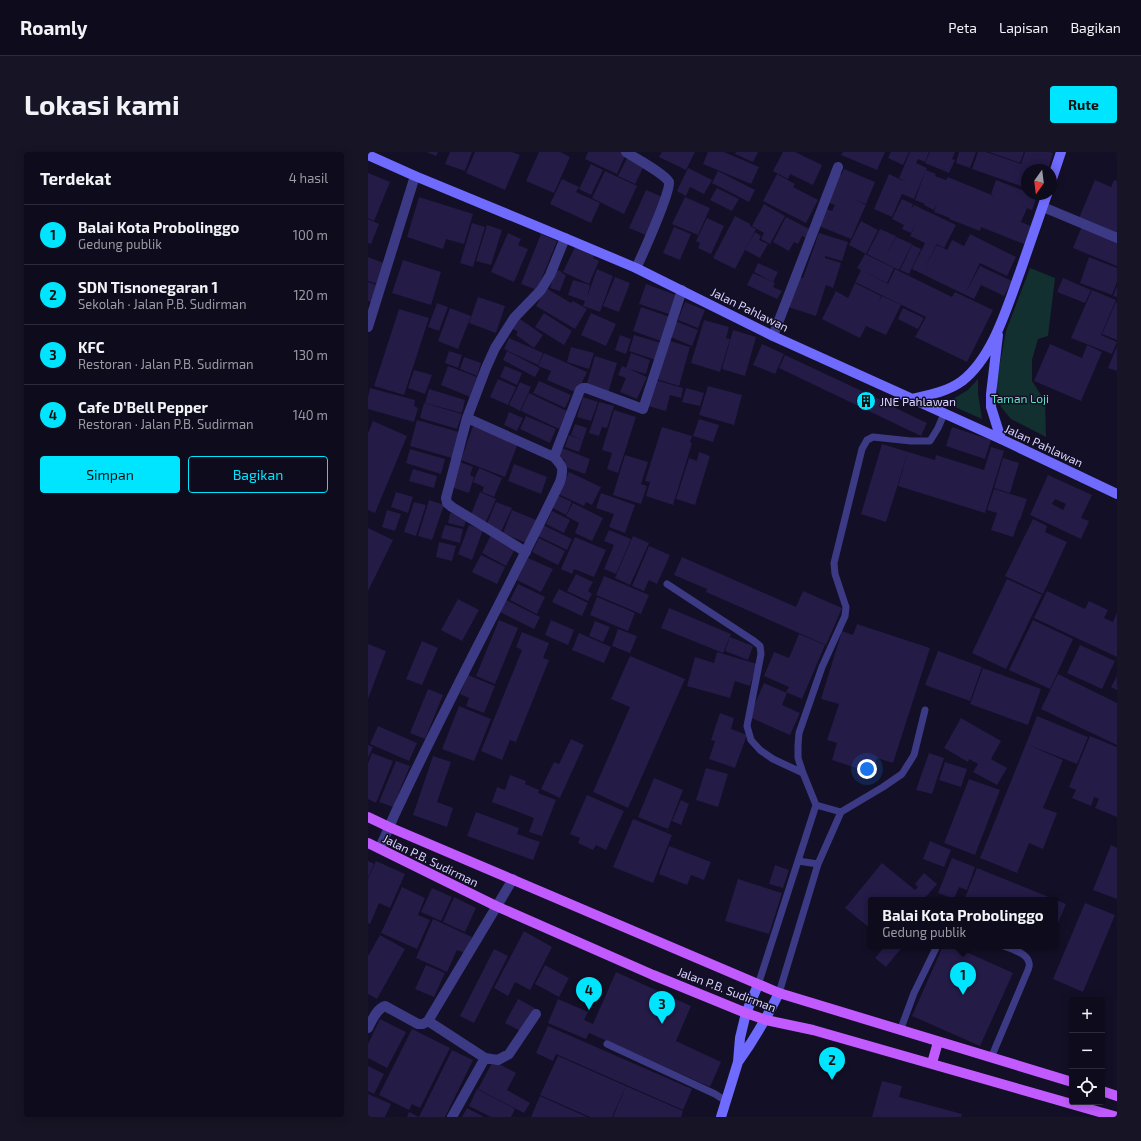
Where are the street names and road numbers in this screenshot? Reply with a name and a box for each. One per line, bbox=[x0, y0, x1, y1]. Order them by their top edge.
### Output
street label: Jalan Pahlawan bbox=[709, 284, 791, 334]
street label: Jalan Pahlawan bbox=[1003, 421, 1085, 469]
street label: Jalan P.B. Sudirman bbox=[381, 831, 481, 889]
street label: Jalan P.B. Sudirman bbox=[676, 964, 778, 1014]

